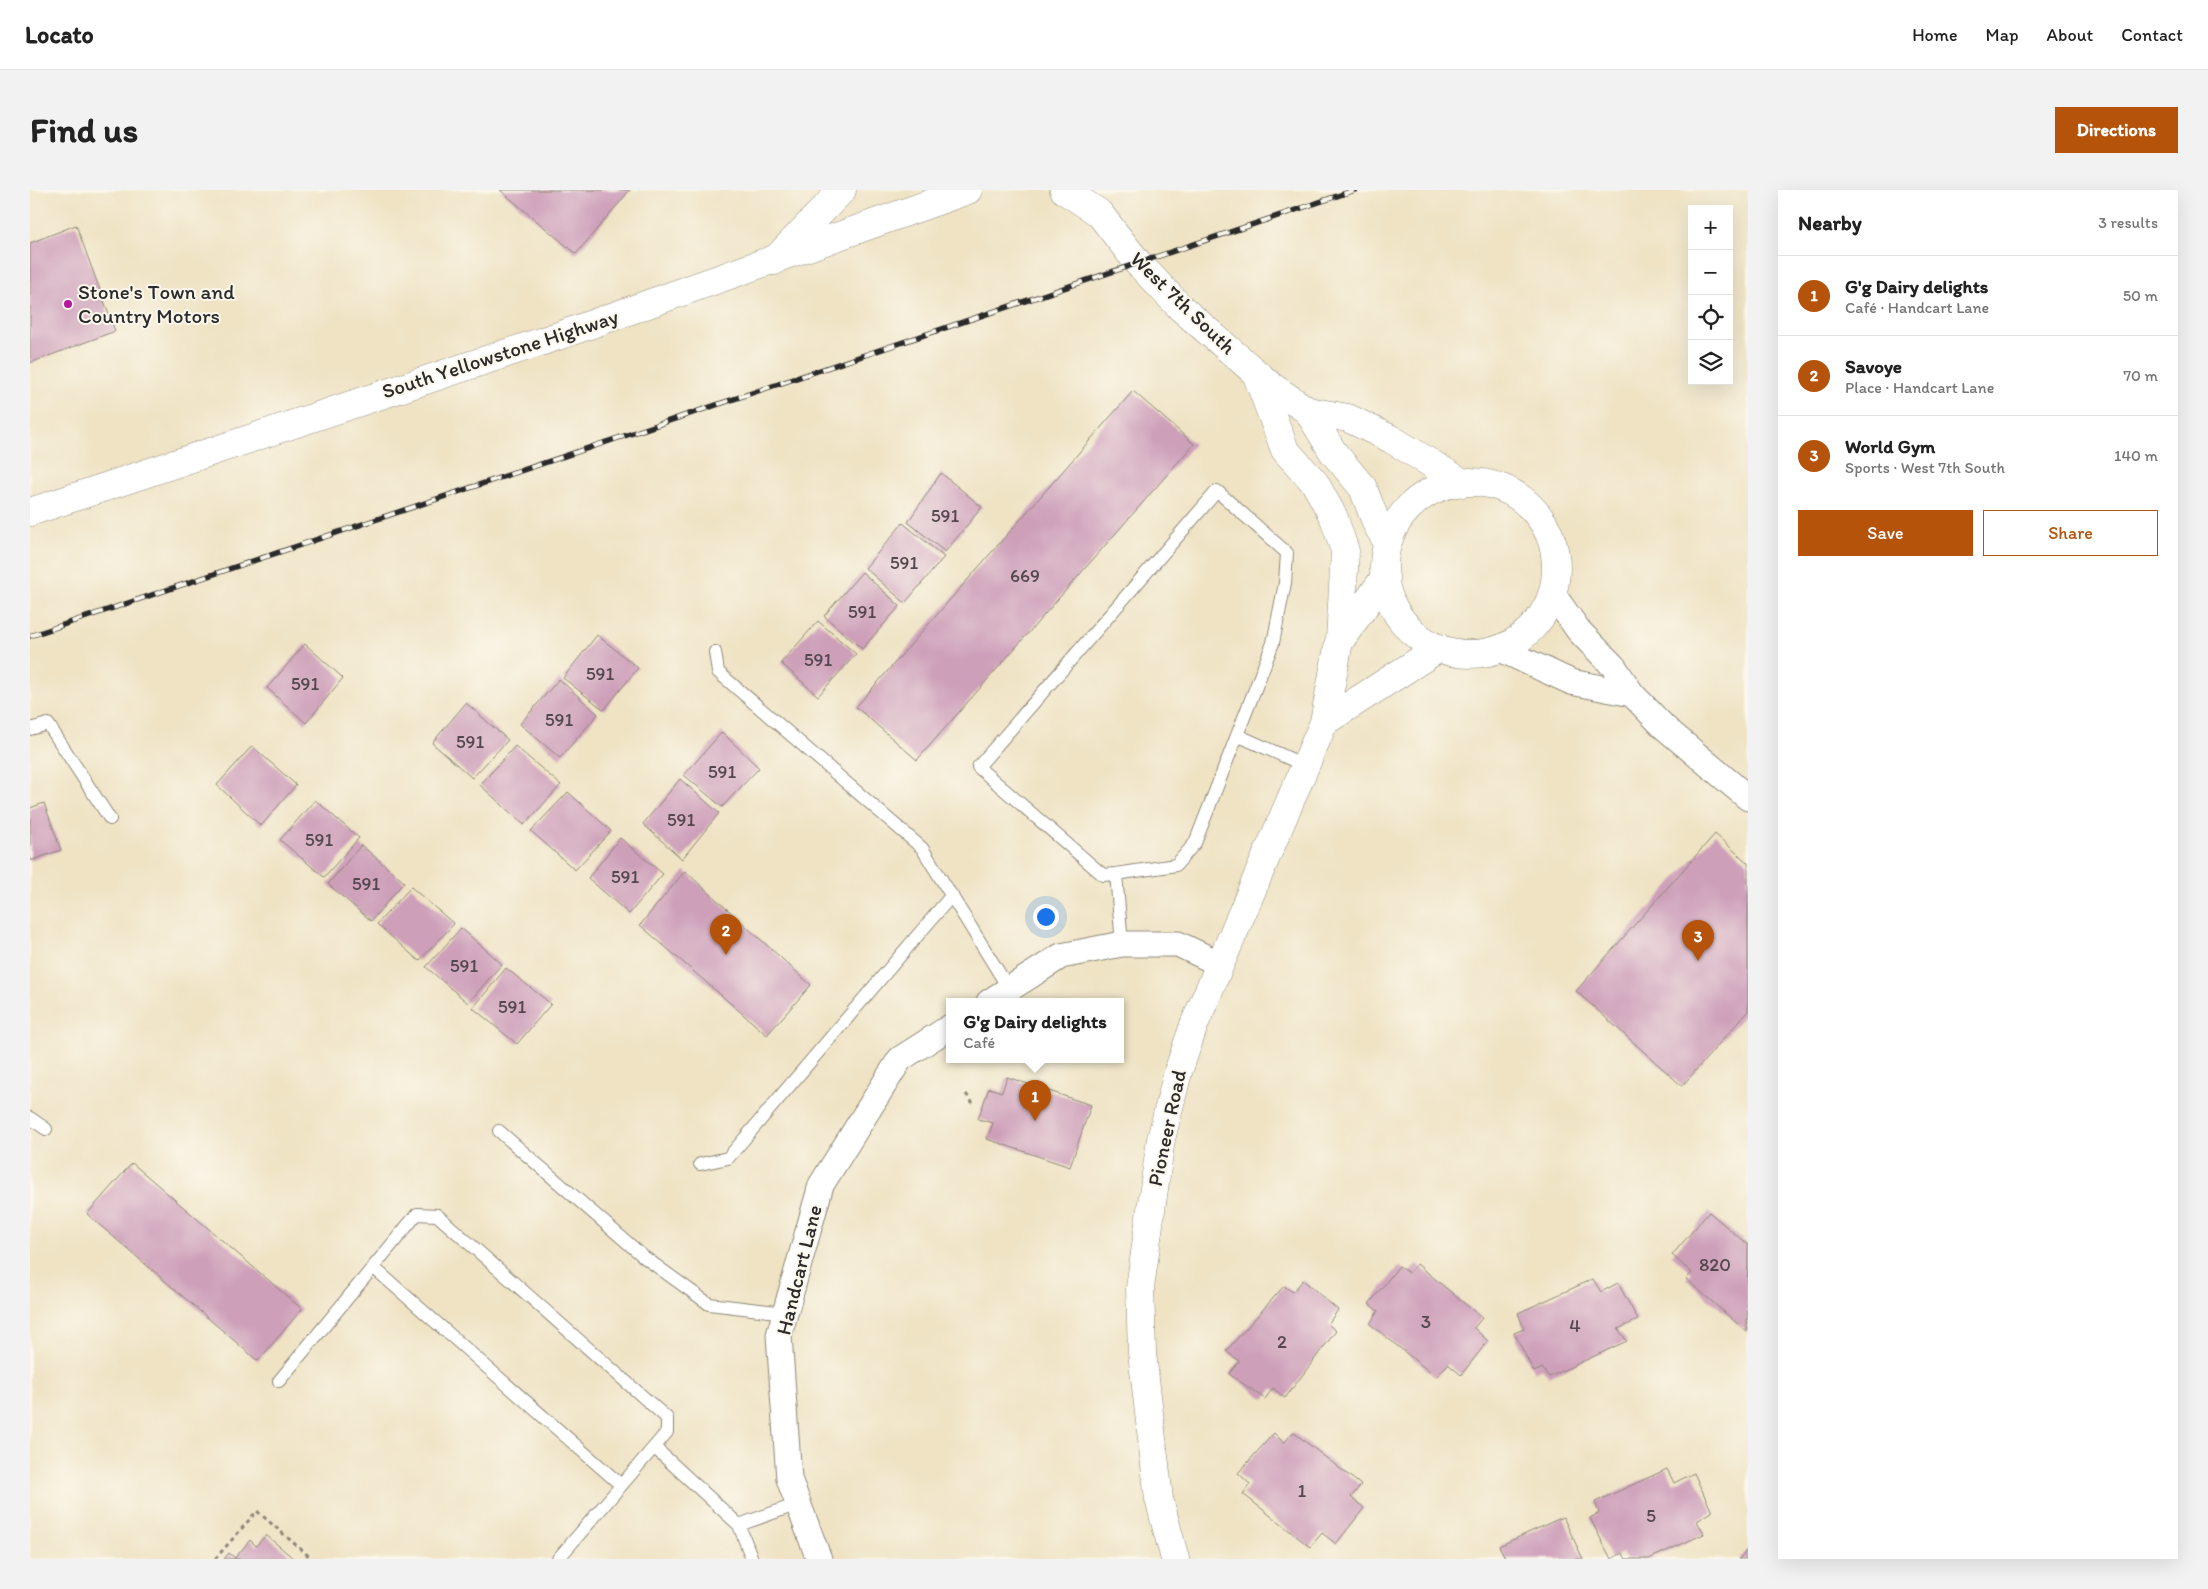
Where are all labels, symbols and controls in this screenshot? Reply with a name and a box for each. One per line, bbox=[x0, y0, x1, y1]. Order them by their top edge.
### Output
text: Locato bbox=[25, 20, 94, 49]
text: Home bbox=[1912, 24, 1958, 46]
text: Map bbox=[1986, 24, 2019, 46]
text: About bbox=[2047, 24, 2093, 46]
text: Contact bbox=[2121, 24, 2183, 46]
button: Directions bbox=[2055, 107, 2178, 153]
text: Find us bbox=[30, 109, 138, 151]
map controls bbox=[1688, 205, 1733, 385]
button: + bbox=[1688, 205, 1733, 250]
text: Nearby bbox=[1798, 210, 1862, 235]
text: 3 results bbox=[2098, 213, 2158, 232]
street label: West 7th South bbox=[1126, 246, 1241, 359]
button: − bbox=[1688, 250, 1733, 295]
text: G'g Dairy delights bbox=[1845, 275, 1988, 298]
place label: Stone's Town and Country Motors bbox=[78, 279, 235, 328]
text: 1 bbox=[1810, 286, 1818, 305]
text: 50 m bbox=[2123, 286, 2158, 305]
button: locate bbox=[1688, 295, 1733, 340]
marker: Stone's Town and Country Motors bbox=[62, 298, 74, 310]
text: Café · Handcart Lane bbox=[1845, 298, 1989, 317]
street label: South Yellowstone Highway bbox=[379, 303, 621, 404]
button: layers bbox=[1688, 340, 1733, 385]
text: Savoye bbox=[1845, 355, 1902, 378]
text: 2 bbox=[1810, 366, 1818, 385]
text: 70 m bbox=[2123, 366, 2158, 385]
text: Place · Handcart Lane bbox=[1845, 378, 1994, 397]
text: World Gym bbox=[1845, 435, 1935, 458]
text: 3 bbox=[1810, 446, 1818, 465]
text: 140 m bbox=[2114, 446, 2158, 465]
text: Sports · West 7th South bbox=[1845, 458, 2005, 477]
house number: 591 bbox=[931, 504, 960, 527]
button: Save bbox=[1798, 510, 1973, 556]
button: Share bbox=[1983, 510, 2158, 556]
house number: 591 bbox=[890, 551, 919, 574]
house number: 669 bbox=[1010, 564, 1040, 587]
house number: 591 bbox=[848, 600, 877, 623]
house number: 591 bbox=[804, 648, 833, 671]
house number: 591 bbox=[586, 662, 615, 685]
house number: 591 bbox=[291, 672, 320, 695]
house number: 591 bbox=[545, 708, 574, 731]
house number: 591 bbox=[456, 730, 485, 753]
house number: 591 bbox=[708, 760, 737, 783]
house number: 591 bbox=[667, 808, 696, 831]
house number: 591 bbox=[305, 828, 334, 851]
house number: 591 bbox=[611, 865, 640, 888]
house number: 591 bbox=[352, 872, 381, 895]
your location bbox=[1033, 904, 1059, 930]
pin: 2 bbox=[710, 914, 742, 955]
pin: 3 bbox=[1682, 920, 1714, 961]
house number: 591 bbox=[450, 954, 479, 977]
house number: 591 bbox=[498, 995, 527, 1018]
popup bbox=[946, 998, 1124, 1063]
text: G'g Dairy delights bbox=[963, 1010, 1107, 1033]
text: Café bbox=[963, 1033, 995, 1052]
street label: Pioneer Road bbox=[1142, 1067, 1191, 1188]
pin: 1 bbox=[1019, 1080, 1051, 1121]
street label: Handcart Lane bbox=[770, 1202, 827, 1337]
house number: 820 bbox=[1699, 1253, 1731, 1276]
house number: 3 bbox=[1421, 1310, 1431, 1333]
house number: 4 bbox=[1569, 1314, 1581, 1337]
house number: 2 bbox=[1277, 1330, 1287, 1353]
house number: 1 bbox=[1298, 1479, 1307, 1502]
house number: 5 bbox=[1646, 1504, 1656, 1527]

